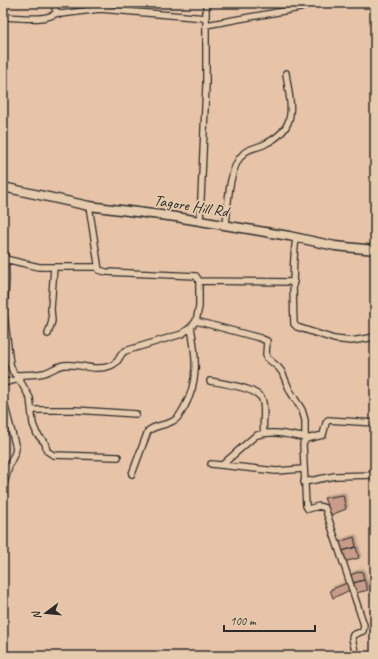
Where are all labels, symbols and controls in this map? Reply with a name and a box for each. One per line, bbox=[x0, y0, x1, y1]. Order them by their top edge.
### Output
street label: Tagore Hill Rd bbox=[153, 190, 232, 222]
north arrow bbox=[26, 593, 66, 633]
scale bar bbox=[224, 607, 315, 633]
text: N bbox=[28, 608, 44, 621]
text: 100 m bbox=[230, 613, 257, 629]

